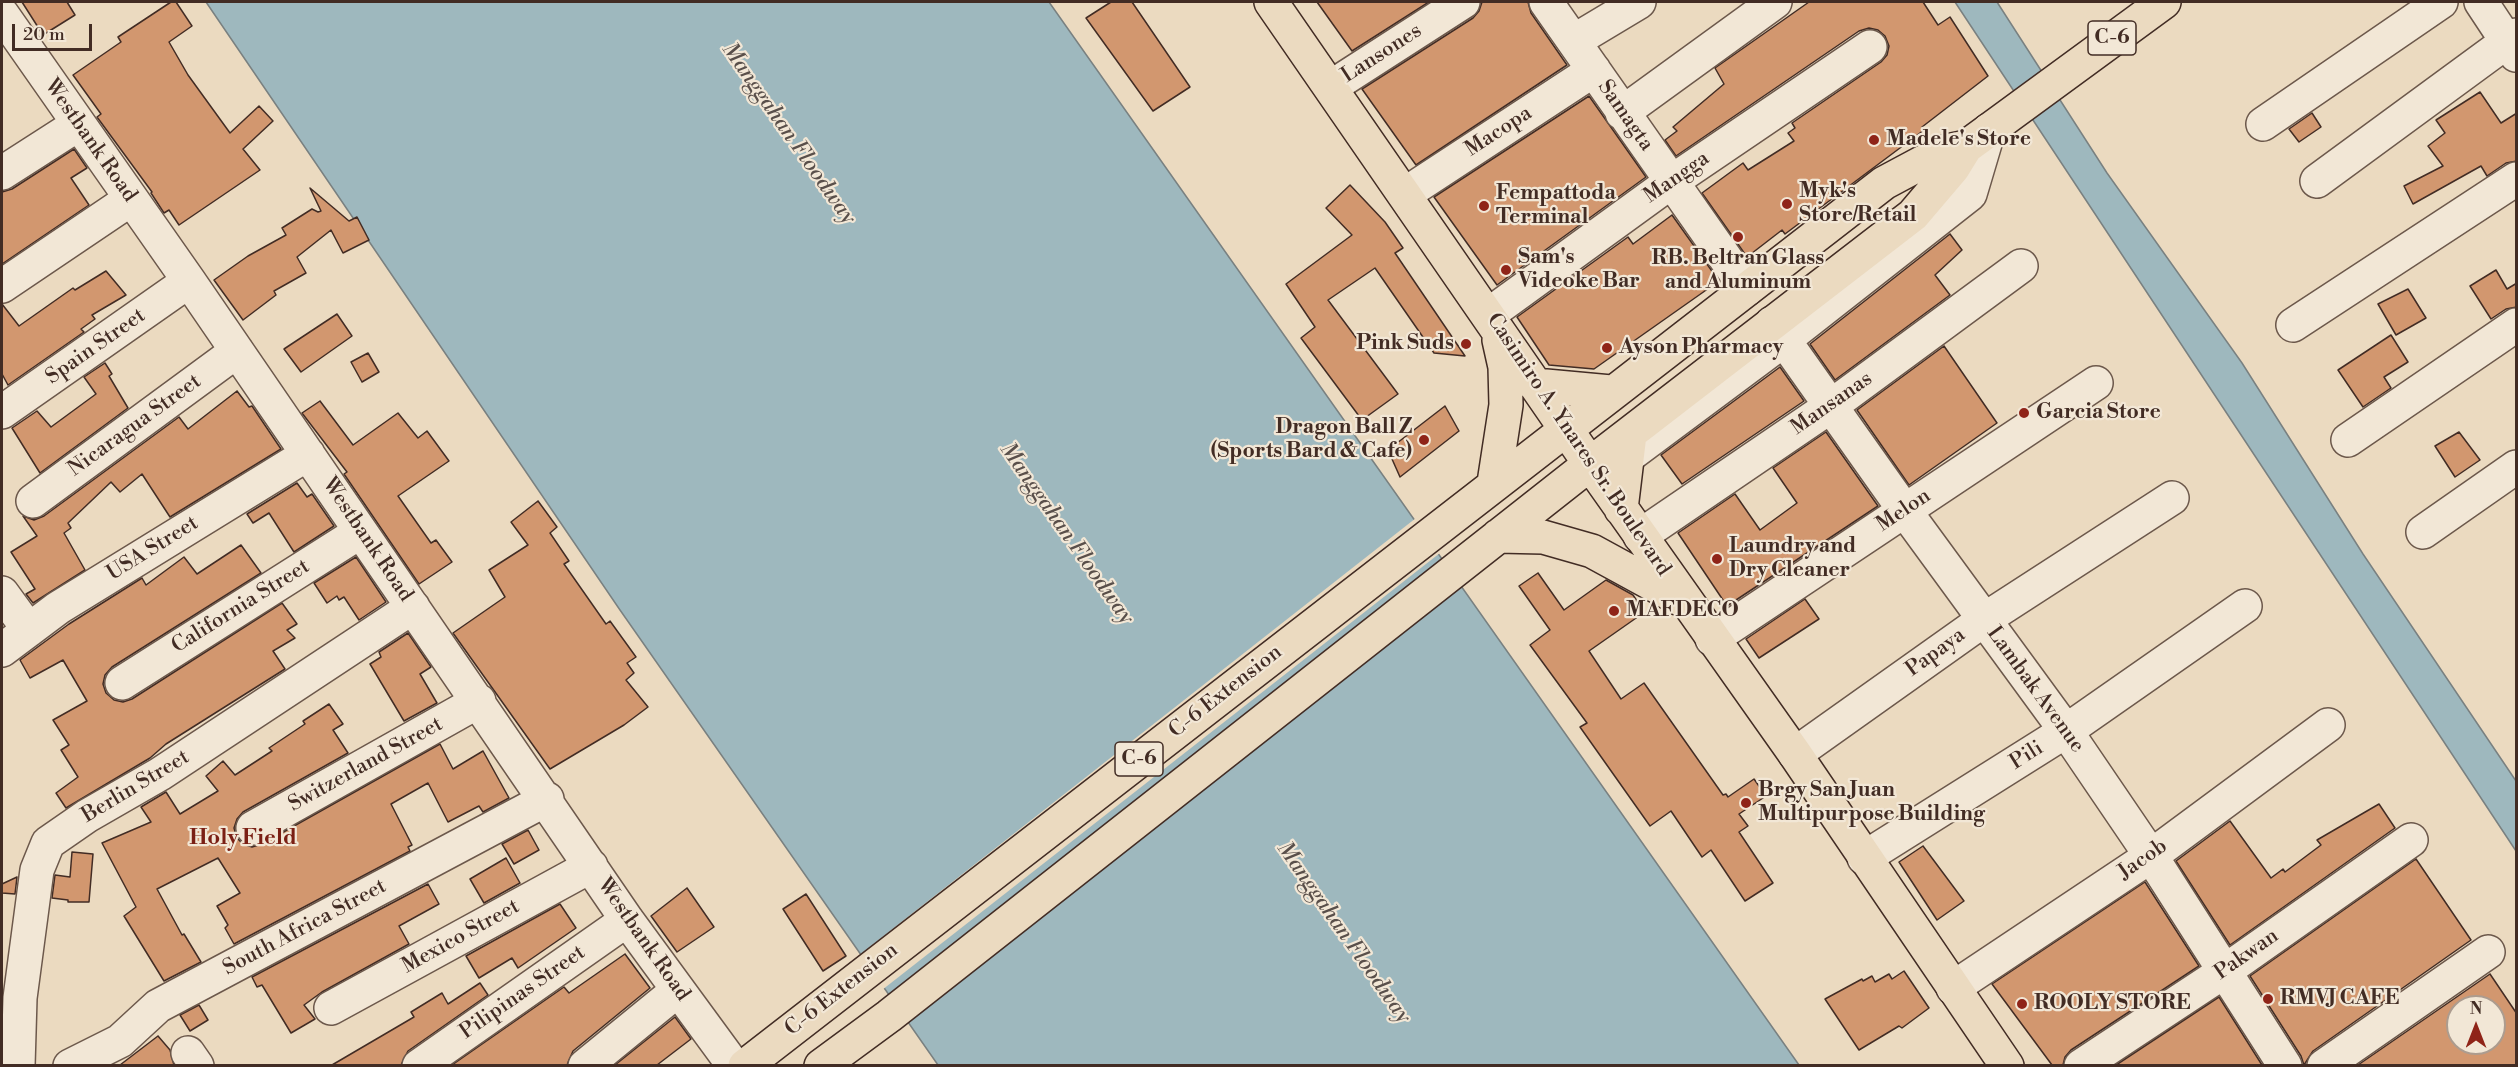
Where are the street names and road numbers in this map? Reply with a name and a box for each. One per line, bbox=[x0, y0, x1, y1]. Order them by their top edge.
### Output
street label: Lansones bbox=[1337, 19, 1427, 89]
road number: C-6 bbox=[2088, 21, 2136, 55]
street label: Westbank Road bbox=[38, 75, 142, 207]
street label: Samagta bbox=[1591, 76, 1659, 156]
street label: Macopa bbox=[1461, 101, 1537, 163]
street label: Mangga bbox=[1639, 146, 1715, 210]
street label: Spain Street bbox=[41, 304, 151, 390]
street label: Casimiro A. Ynares Sr. Boulevard bbox=[1481, 309, 1675, 581]
street label: Mansanas bbox=[1786, 367, 1878, 441]
street label: Nicaragua Street bbox=[64, 369, 206, 483]
street label: Westbank Road bbox=[316, 473, 418, 607]
street label: Melon bbox=[1872, 484, 1936, 538]
street label: USA Street bbox=[103, 511, 203, 587]
street label: California Street bbox=[167, 554, 315, 660]
street label: Lambak Avenue bbox=[1981, 622, 2089, 758]
street label: Papaya bbox=[1901, 623, 1971, 683]
street label: C-6 Extension bbox=[1165, 640, 1287, 744]
street label: Switzerland Street bbox=[285, 712, 447, 818]
street label: Pili bbox=[2006, 736, 2048, 776]
road number: C-6 bbox=[1115, 742, 1163, 776]
street label: Berlin Street bbox=[78, 745, 194, 829]
street label: Jacob bbox=[2114, 834, 2172, 886]
street label: South Africa Street bbox=[219, 874, 391, 982]
street label: Westbank Road bbox=[591, 874, 695, 1006]
street label: Mexico Street bbox=[398, 894, 524, 980]
street label: Pakwan bbox=[2210, 924, 2284, 986]
street label: C-6 Extension bbox=[781, 938, 903, 1042]
street label: Pilipinas Street bbox=[455, 940, 591, 1046]

